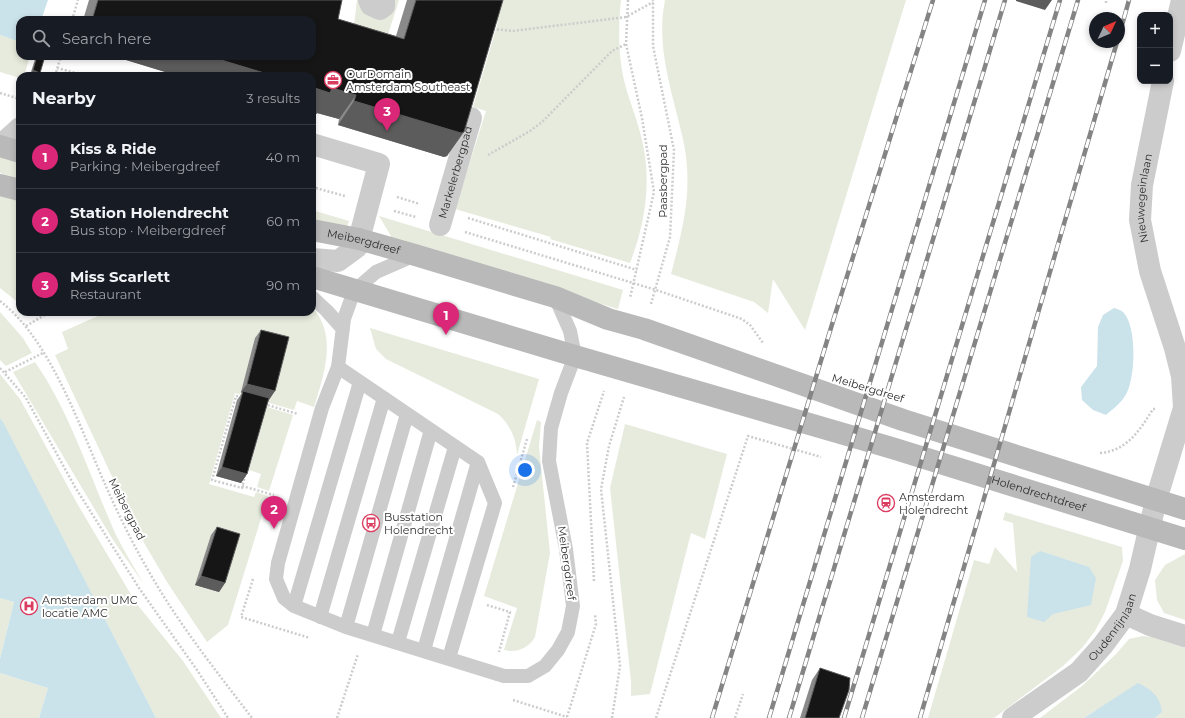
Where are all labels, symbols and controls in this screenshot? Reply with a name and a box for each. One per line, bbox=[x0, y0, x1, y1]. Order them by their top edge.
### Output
north arrow bbox=[1089, 12, 1125, 48]
map controls bbox=[1137, 12, 1173, 84]
button: + bbox=[1137, 12, 1173, 48]
search box bbox=[16, 16, 316, 60]
icon: search bbox=[30, 27, 52, 49]
text: Search here bbox=[62, 29, 151, 48]
button: − bbox=[1137, 48, 1173, 84]
place label: OurDomain Amsterdam Southeast bbox=[346, 67, 471, 94]
office icon: OurDomain Amsterdam Southeast bbox=[323, 70, 343, 90]
text: Nearby bbox=[32, 88, 96, 108]
text: 3 results bbox=[246, 90, 300, 106]
pin: 3 bbox=[374, 98, 400, 131]
street label: Markelerbergpad bbox=[435, 124, 475, 220]
text: Kiss & Ride bbox=[70, 139, 156, 158]
street label: Paasbergpad bbox=[656, 144, 670, 218]
text: 1 bbox=[42, 149, 48, 165]
text: 40 m bbox=[266, 149, 300, 165]
street label: Nieuwegeinlaan bbox=[1133, 152, 1155, 244]
text: Parking · Meibergdreef bbox=[70, 158, 219, 174]
text: Station Holendrecht bbox=[70, 203, 229, 222]
text: 2 bbox=[41, 213, 49, 229]
text: 60 m bbox=[266, 213, 300, 229]
text: Bus stop · Meibergdreef bbox=[70, 222, 225, 238]
street label: Meibergdreef bbox=[326, 226, 403, 258]
text: Miss Scarlett bbox=[70, 267, 170, 286]
text: 3 bbox=[41, 277, 49, 293]
text: 90 m bbox=[266, 277, 300, 293]
text: Restaurant bbox=[70, 286, 141, 302]
pin: 1 bbox=[433, 302, 459, 335]
street label: Meibergdreef bbox=[830, 370, 907, 406]
your location bbox=[515, 460, 535, 480]
street label: Holendrechtdreef bbox=[990, 472, 1088, 515]
street label: Meibergpad bbox=[105, 476, 149, 542]
place label: Amsterdam Holendrecht bbox=[899, 490, 969, 517]
station icon: Amsterdam Holendrecht bbox=[876, 493, 896, 513]
pin: 2 bbox=[261, 496, 287, 529]
place label: Busstation Holendrecht bbox=[384, 510, 454, 537]
bus stop icon: Busstation Holendrecht bbox=[361, 513, 381, 533]
street label: Meibergdreef bbox=[555, 525, 579, 602]
street label: Oudenrijnlaan bbox=[1085, 591, 1139, 664]
place label: Amsterdam UMC locatie AMC bbox=[42, 593, 138, 620]
hospital icon: Amsterdam UMC locatie AMC bbox=[19, 596, 39, 616]

